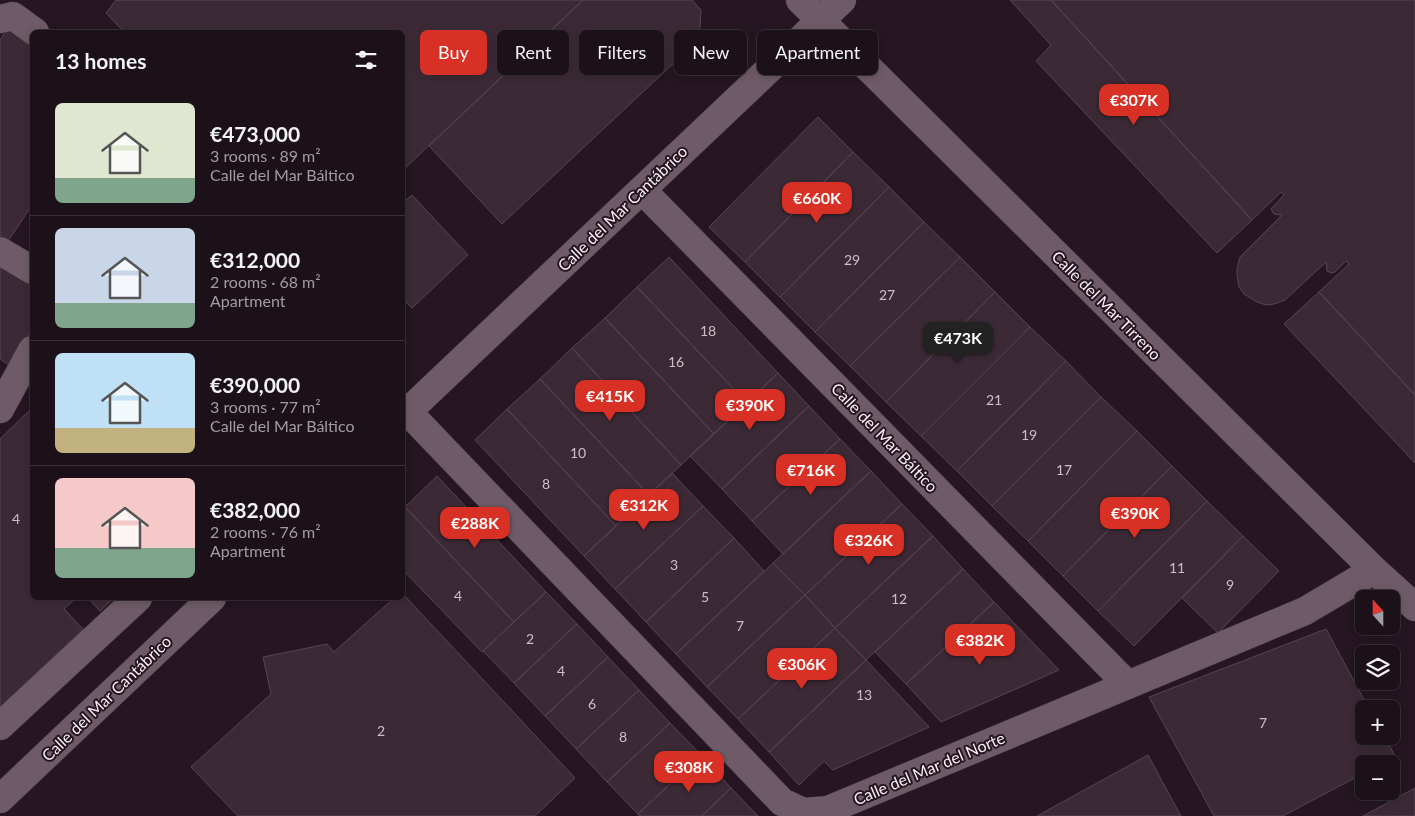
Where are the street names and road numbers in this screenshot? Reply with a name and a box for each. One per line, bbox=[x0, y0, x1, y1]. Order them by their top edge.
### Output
street label: Calle del Mar Cantábrico bbox=[553, 141, 691, 275]
street label: Calle del Mar Tirreno bbox=[1048, 246, 1166, 364]
street label: Calle del Mar Báltico bbox=[828, 378, 942, 496]
street label: Calle del Mar Cantábrico bbox=[37, 631, 175, 765]
street label: Calle del Mar del Norte bbox=[851, 728, 1007, 808]

